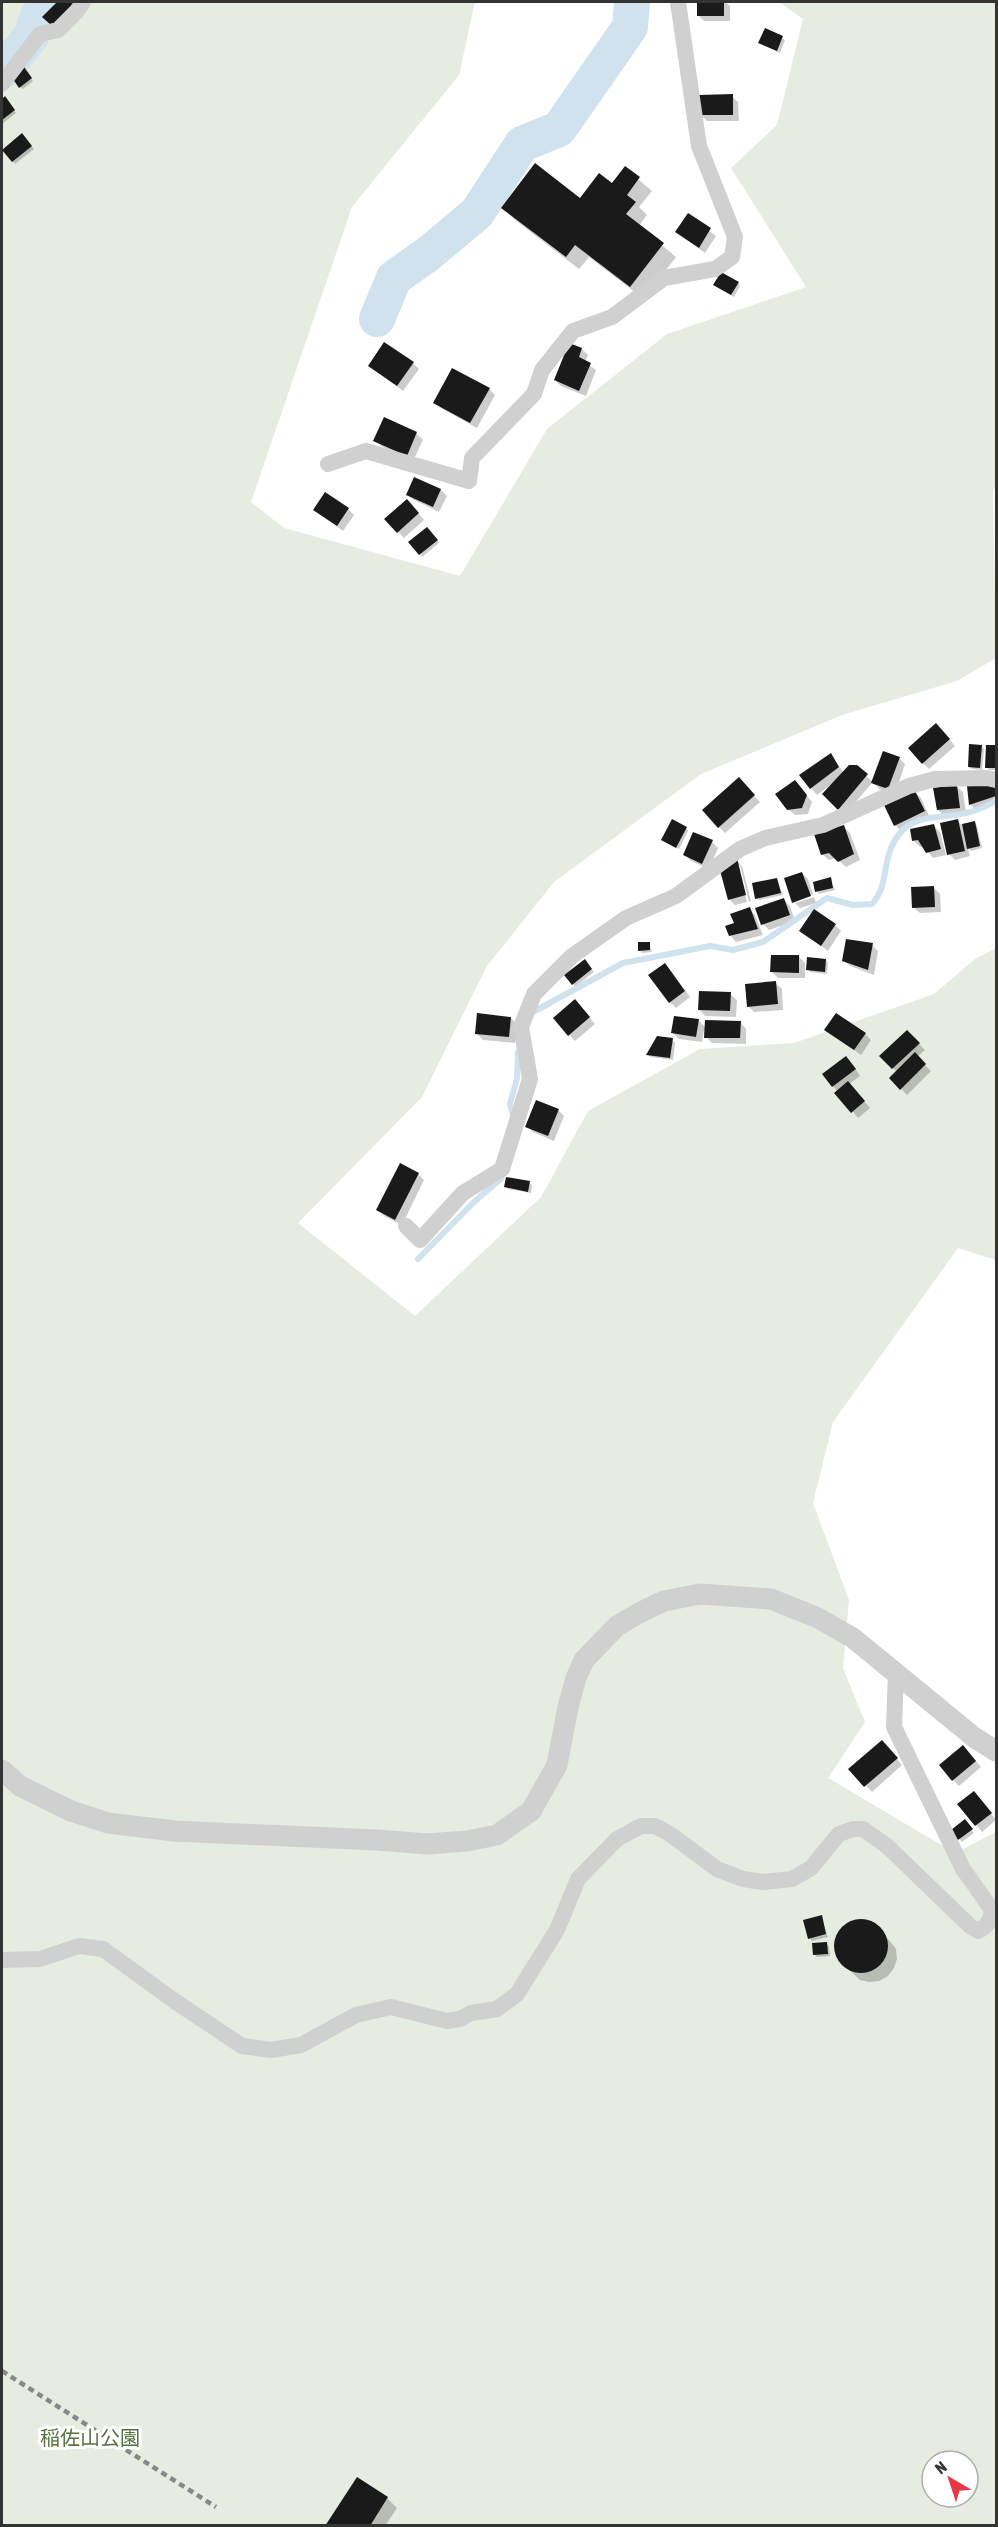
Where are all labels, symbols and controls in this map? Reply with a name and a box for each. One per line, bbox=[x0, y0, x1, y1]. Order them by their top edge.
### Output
park label: 稲佐山公園 bbox=[40, 2426, 140, 2449]
north arrow bbox=[920, 2449, 980, 2509]
text: N bbox=[931, 2457, 950, 2477]

